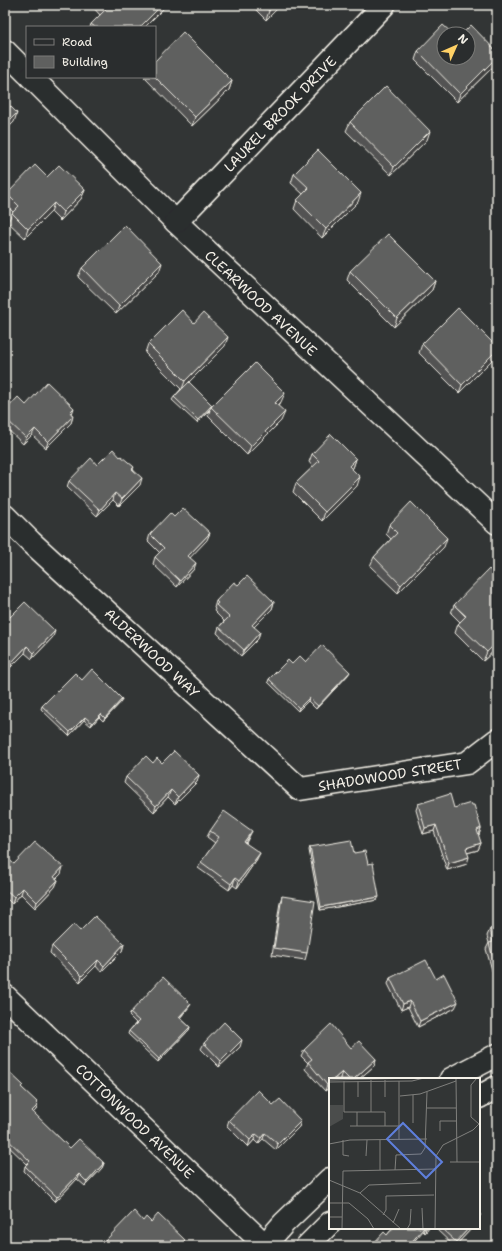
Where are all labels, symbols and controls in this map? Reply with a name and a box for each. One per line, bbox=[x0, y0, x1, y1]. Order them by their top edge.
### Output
legend bbox=[26, 26, 156, 78]
north arrow bbox=[436, 26, 476, 66]
text: N bbox=[454, 31, 471, 48]
text: Road bbox=[62, 34, 93, 50]
street label: LAUREL BROOK DRIVE bbox=[220, 52, 340, 176]
text: Building bbox=[62, 54, 108, 70]
street label: CLEARWOOD AVENUE bbox=[201, 246, 321, 360]
street label: ALDERWOOD WAY bbox=[101, 604, 204, 702]
street label: SHADOWOOD STREET bbox=[317, 755, 464, 795]
street label: COTTONWOOD AVENUE bbox=[72, 1060, 198, 1183]
inset map bbox=[329, 1078, 480, 1229]

